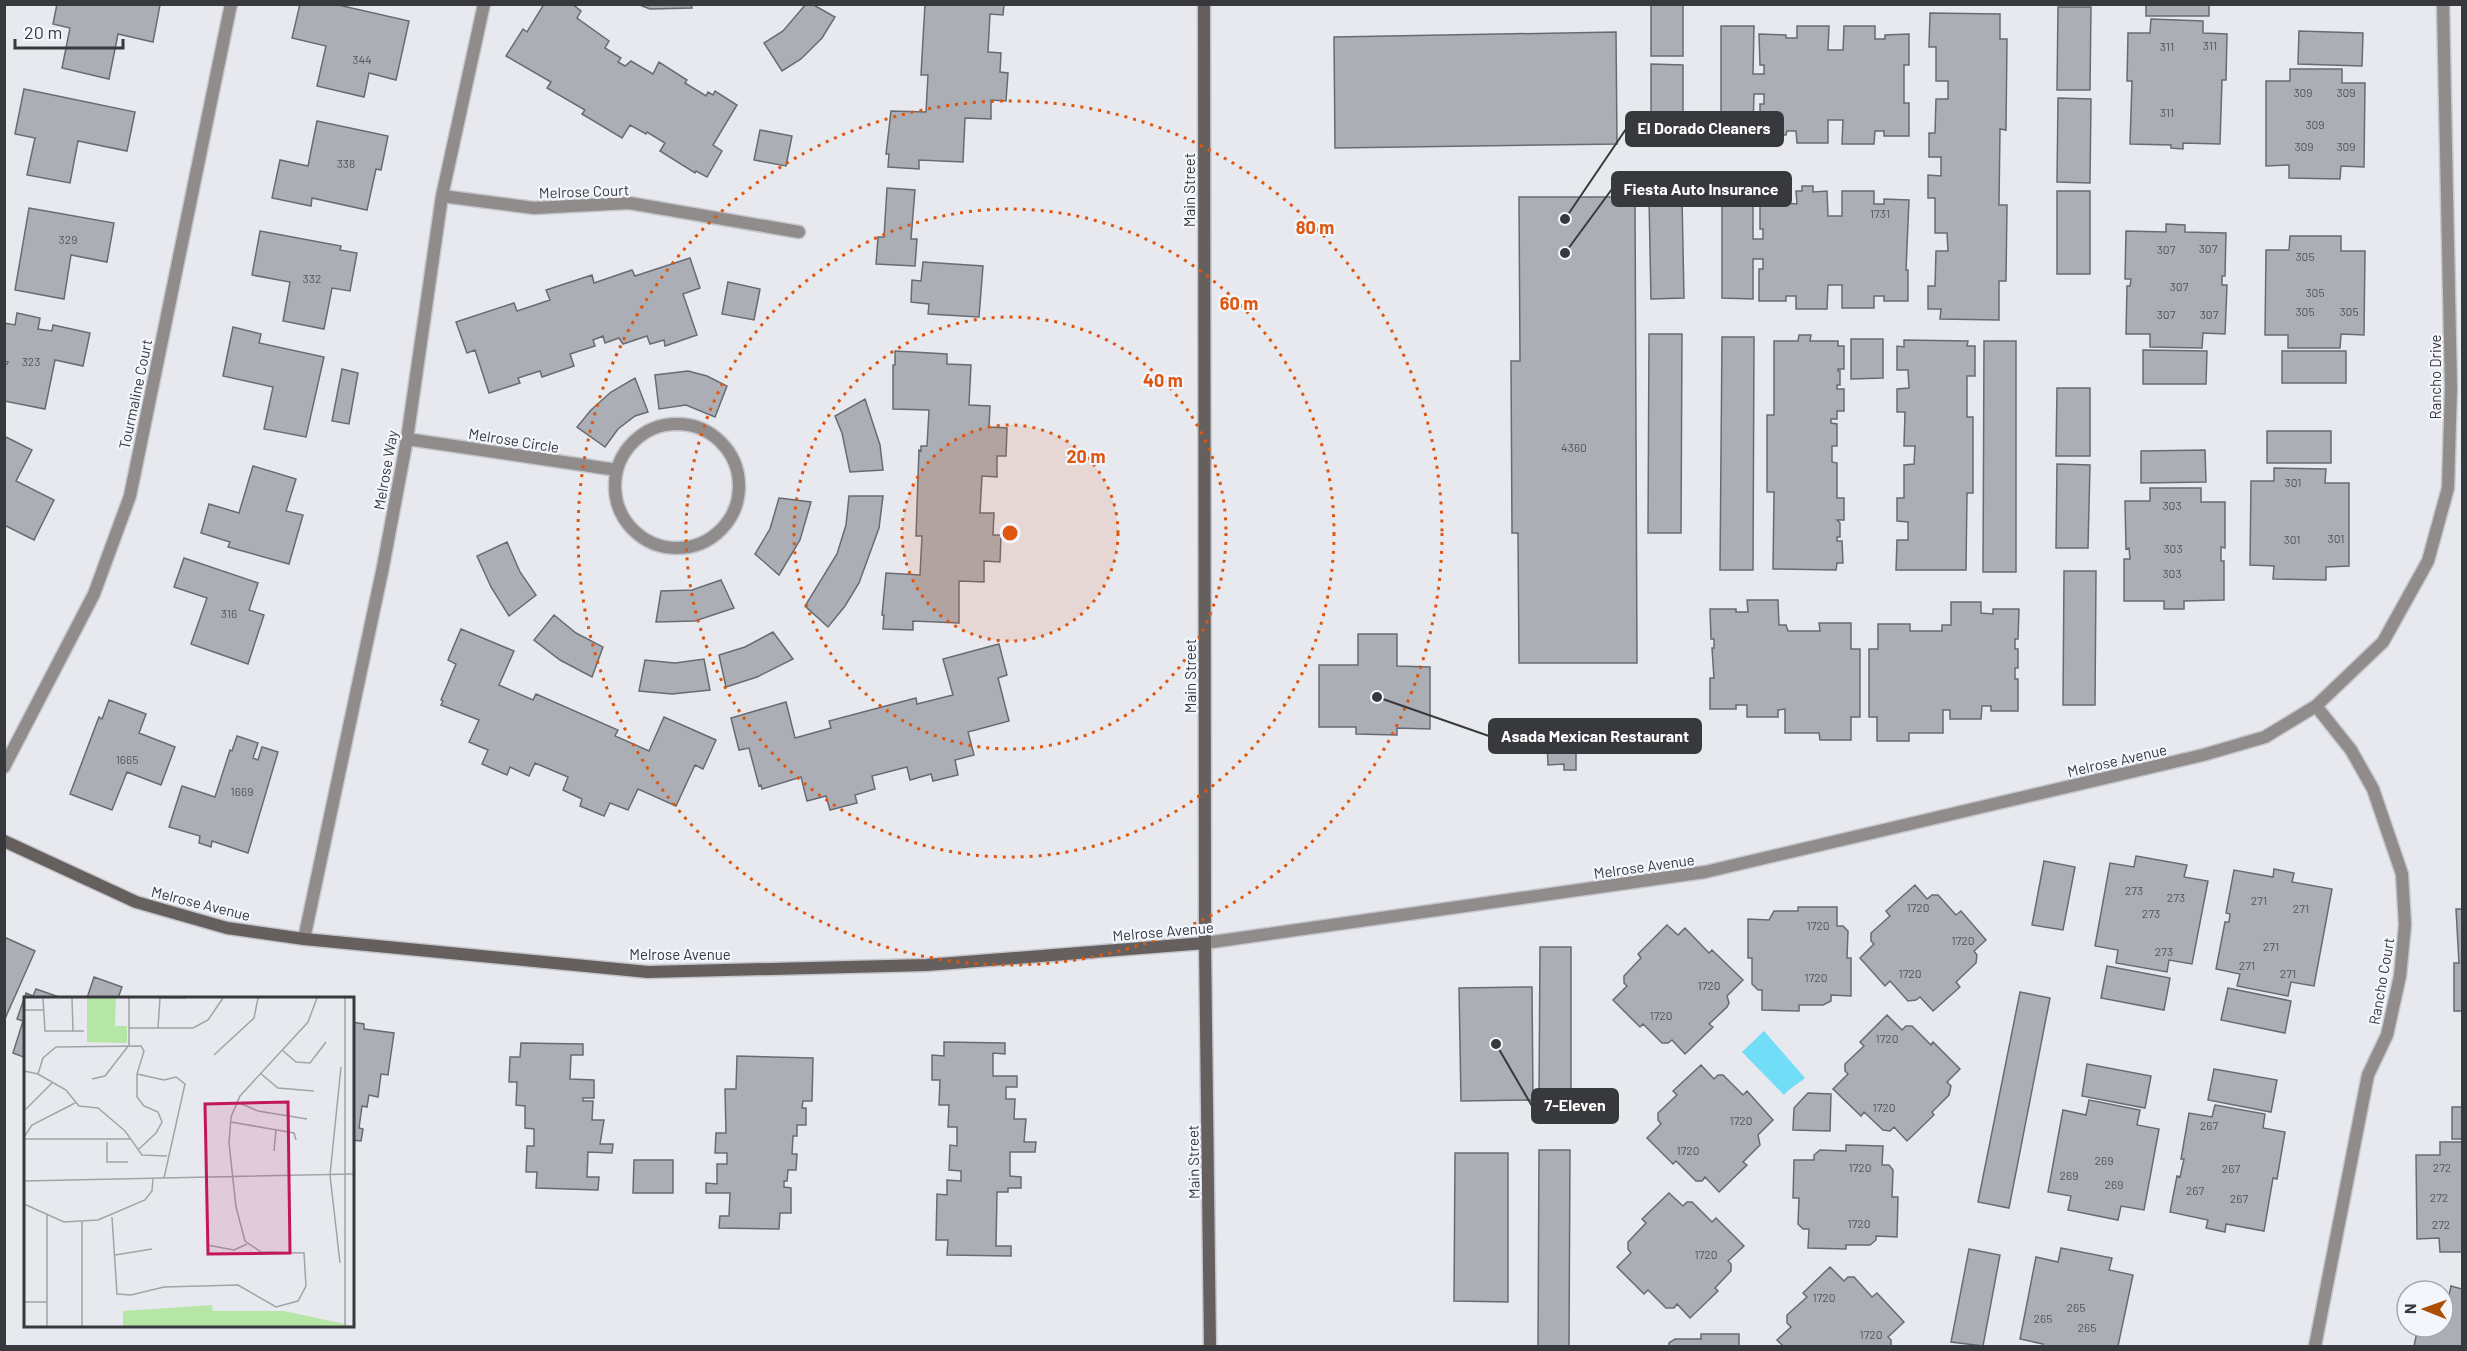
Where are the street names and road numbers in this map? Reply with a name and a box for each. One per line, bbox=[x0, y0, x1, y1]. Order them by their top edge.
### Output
street label: Main Street bbox=[1180, 153, 1198, 227]
street label: Melrose Court bbox=[539, 180, 629, 202]
street label: Rancho Drive bbox=[2426, 334, 2444, 420]
street label: Tourmaline Court bbox=[115, 337, 155, 451]
street label: Melrose Circle bbox=[467, 424, 561, 456]
street label: Melrose Way bbox=[369, 429, 401, 511]
street label: Main Street bbox=[1181, 639, 1199, 713]
street label: Melrose Avenue bbox=[2065, 740, 2169, 780]
street label: Melrose Avenue bbox=[1592, 850, 1696, 882]
street label: Melrose Avenue bbox=[150, 882, 252, 924]
street label: Melrose Avenue bbox=[1112, 918, 1214, 944]
street label: Rancho Court bbox=[2364, 936, 2398, 1026]
street label: Melrose Avenue bbox=[629, 945, 731, 963]
street label: Main Street bbox=[1183, 1125, 1203, 1199]

